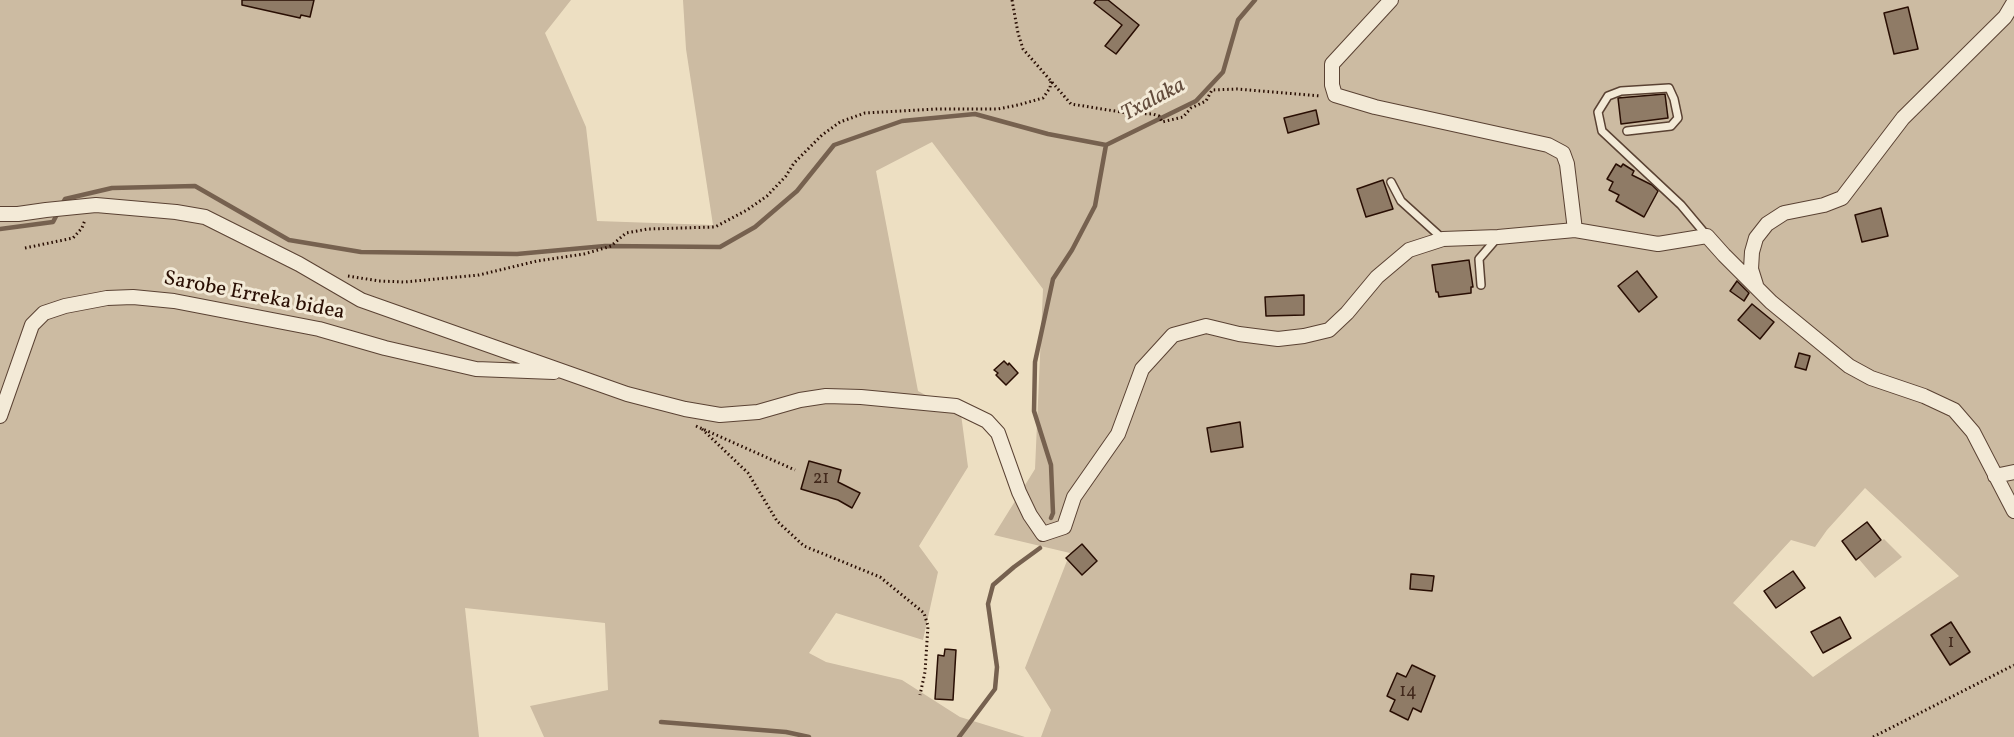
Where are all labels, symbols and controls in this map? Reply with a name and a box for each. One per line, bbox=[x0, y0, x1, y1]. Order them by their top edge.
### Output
water label: Txalaka bbox=[1118, 73, 1190, 129]
street label: Sarobe Erreka bidea bbox=[161, 267, 347, 327]
house number: 21 bbox=[813, 469, 829, 491]
house number: 1 bbox=[1948, 633, 1954, 655]
house number: 14 bbox=[1399, 682, 1417, 704]

